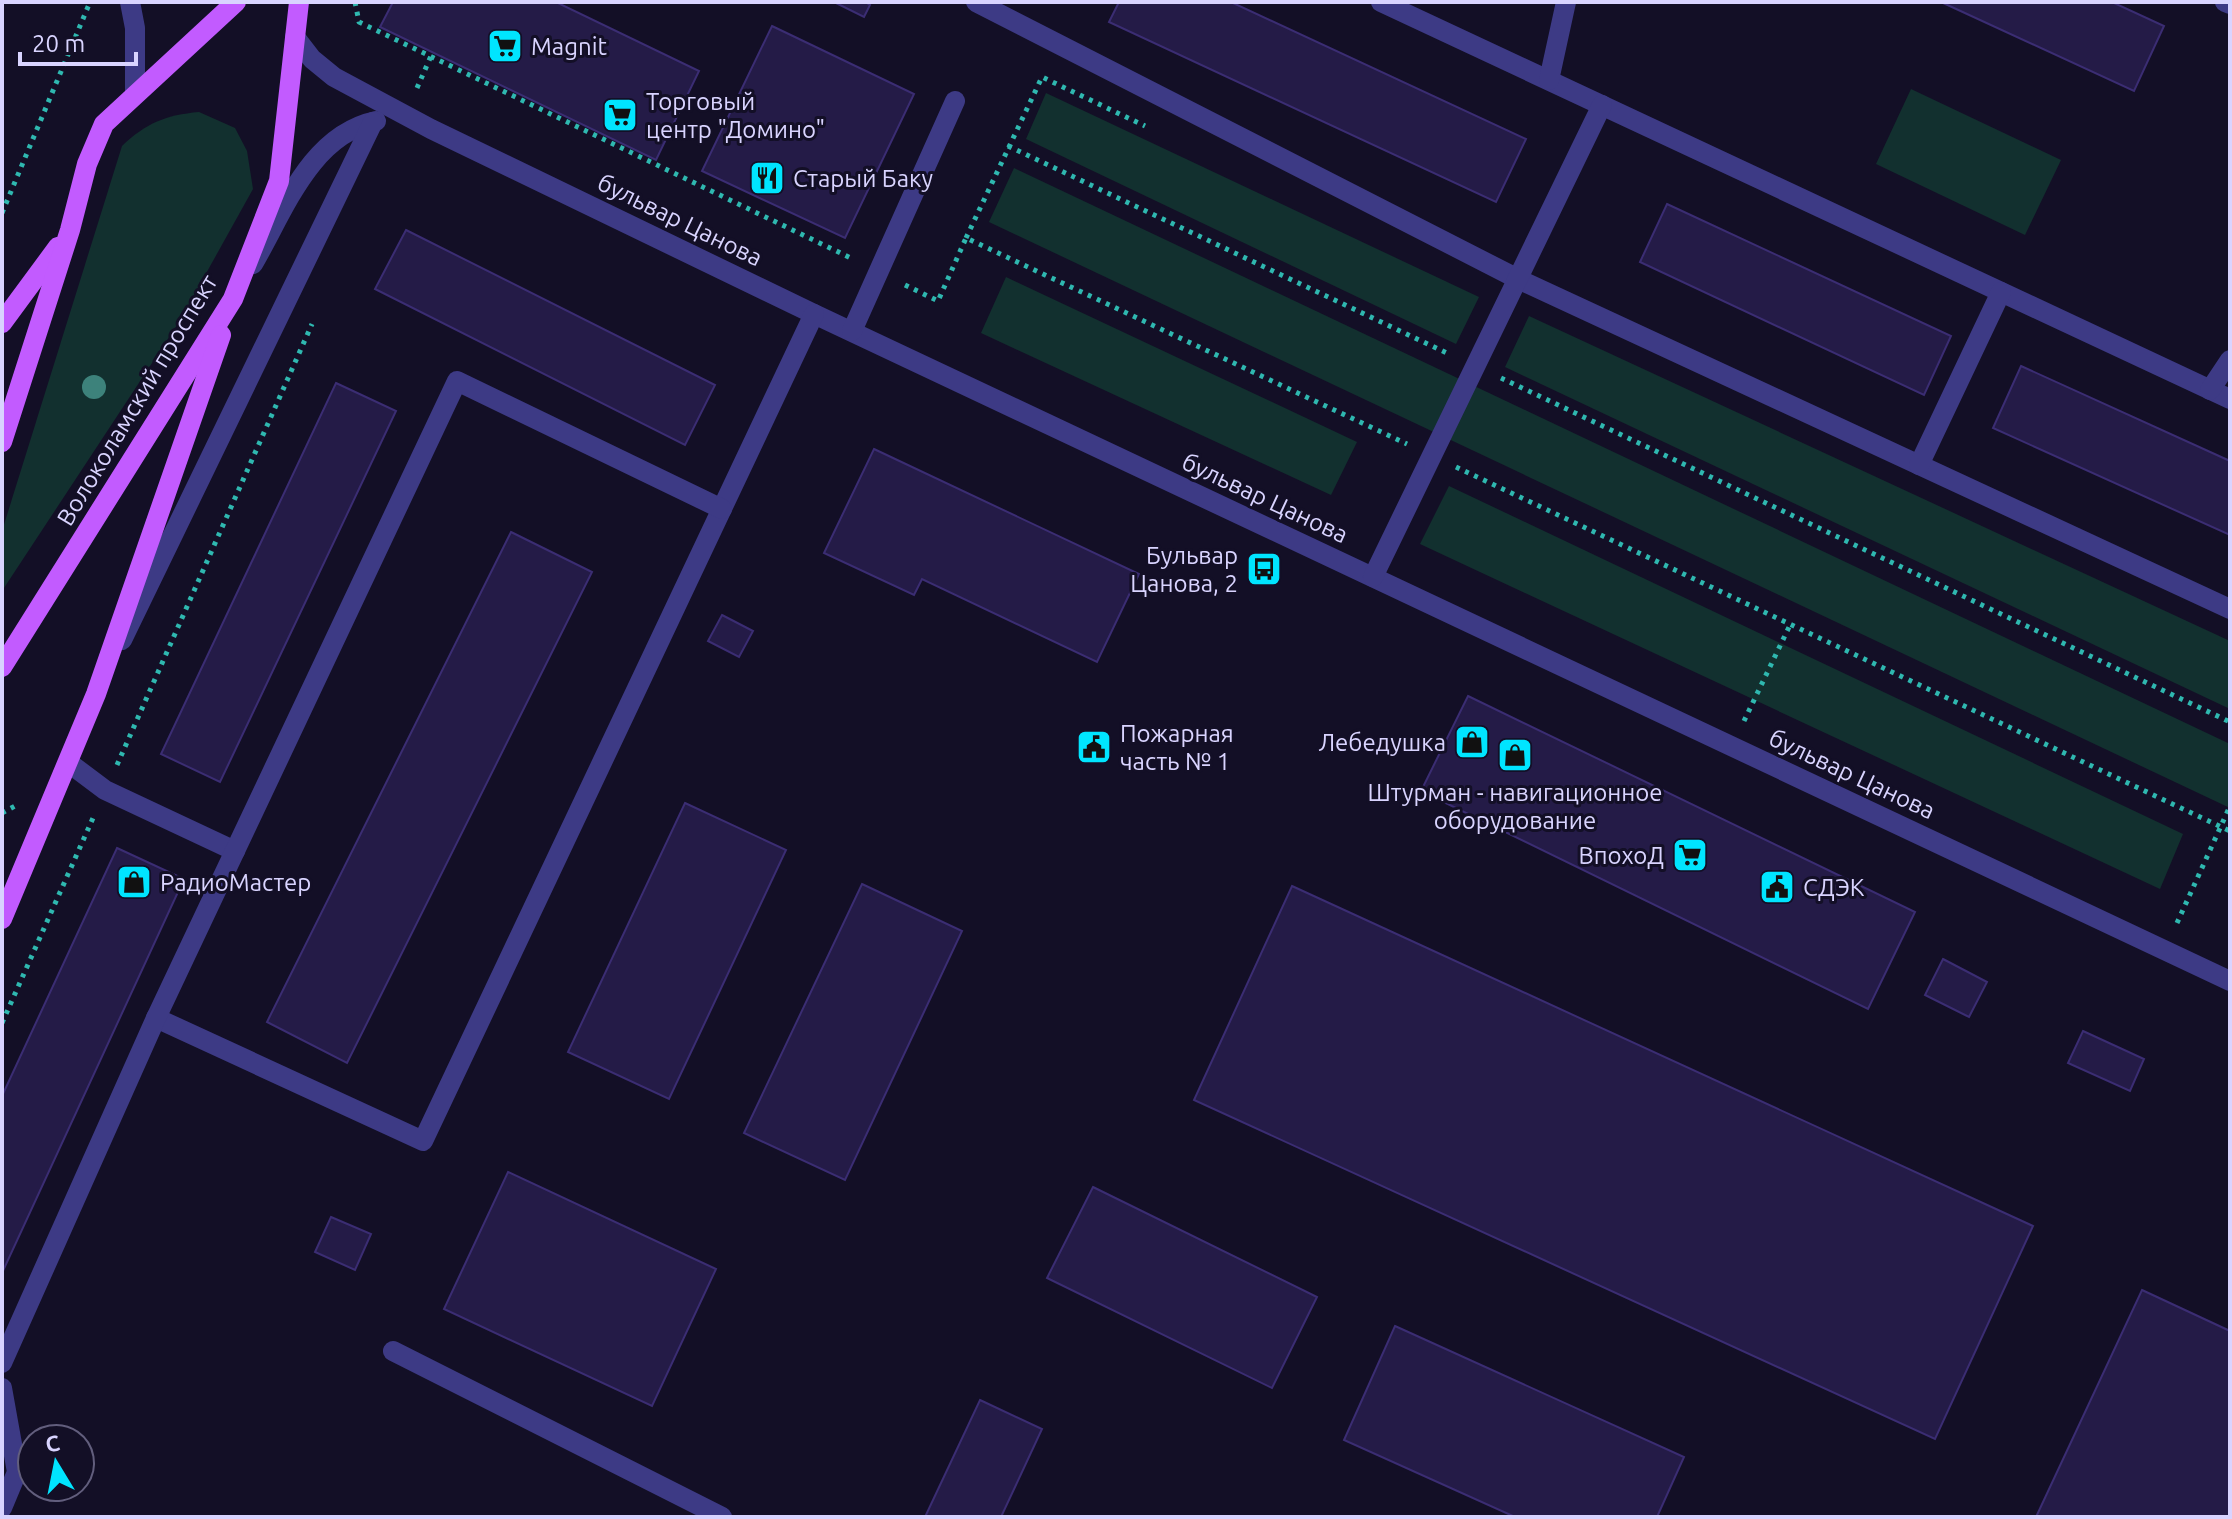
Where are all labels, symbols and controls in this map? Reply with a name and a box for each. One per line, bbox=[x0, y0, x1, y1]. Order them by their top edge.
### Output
scale bar bbox=[20, 16, 136, 66]
supermarket icon: Magnit bbox=[486, 27, 524, 65]
text: 20 m bbox=[32, 30, 85, 57]
place label: Magnit bbox=[531, 33, 608, 60]
place label: Торговый центр "Домино" bbox=[646, 88, 825, 143]
supermarket icon: Торговый центр "Домино" bbox=[601, 96, 639, 134]
restaurant icon: Старый Баку bbox=[748, 159, 786, 197]
place label: Старый Баку bbox=[793, 165, 933, 192]
street label: бульвар Цанова bbox=[593, 168, 767, 272]
street label: Волоколамский проспект bbox=[51, 269, 223, 530]
street label: бульвар Цанова bbox=[1178, 448, 1352, 548]
place label: Бульвар Цанова, 2 bbox=[1130, 542, 1238, 597]
bus stop icon: Бульвар Цанова, 2 bbox=[1245, 550, 1283, 588]
place label: Пожарная часть № 1 bbox=[1120, 720, 1234, 775]
shop icon: Лебедушка bbox=[1453, 723, 1491, 761]
street label: бульвар Цанова bbox=[1765, 724, 1939, 824]
public building icon: Пожарная часть № 1 bbox=[1075, 728, 1113, 766]
place label: Лебедушка bbox=[1319, 729, 1446, 756]
shop icon: Штурман - навигационное оборудование bbox=[1496, 736, 1534, 774]
place label: Штурман - навигационное оборудование bbox=[1367, 779, 1663, 834]
supermarket icon: ВпохоД bbox=[1671, 836, 1709, 874]
place label: ВпохоД bbox=[1579, 842, 1664, 869]
shop icon: РадиоМастер bbox=[115, 863, 153, 901]
public building icon: СДЭК bbox=[1758, 868, 1796, 906]
place label: РадиоМастер bbox=[160, 869, 311, 896]
place label: СДЭК bbox=[1803, 874, 1865, 901]
north arrow bbox=[16, 1423, 96, 1503]
text: С bbox=[43, 1429, 62, 1456]

